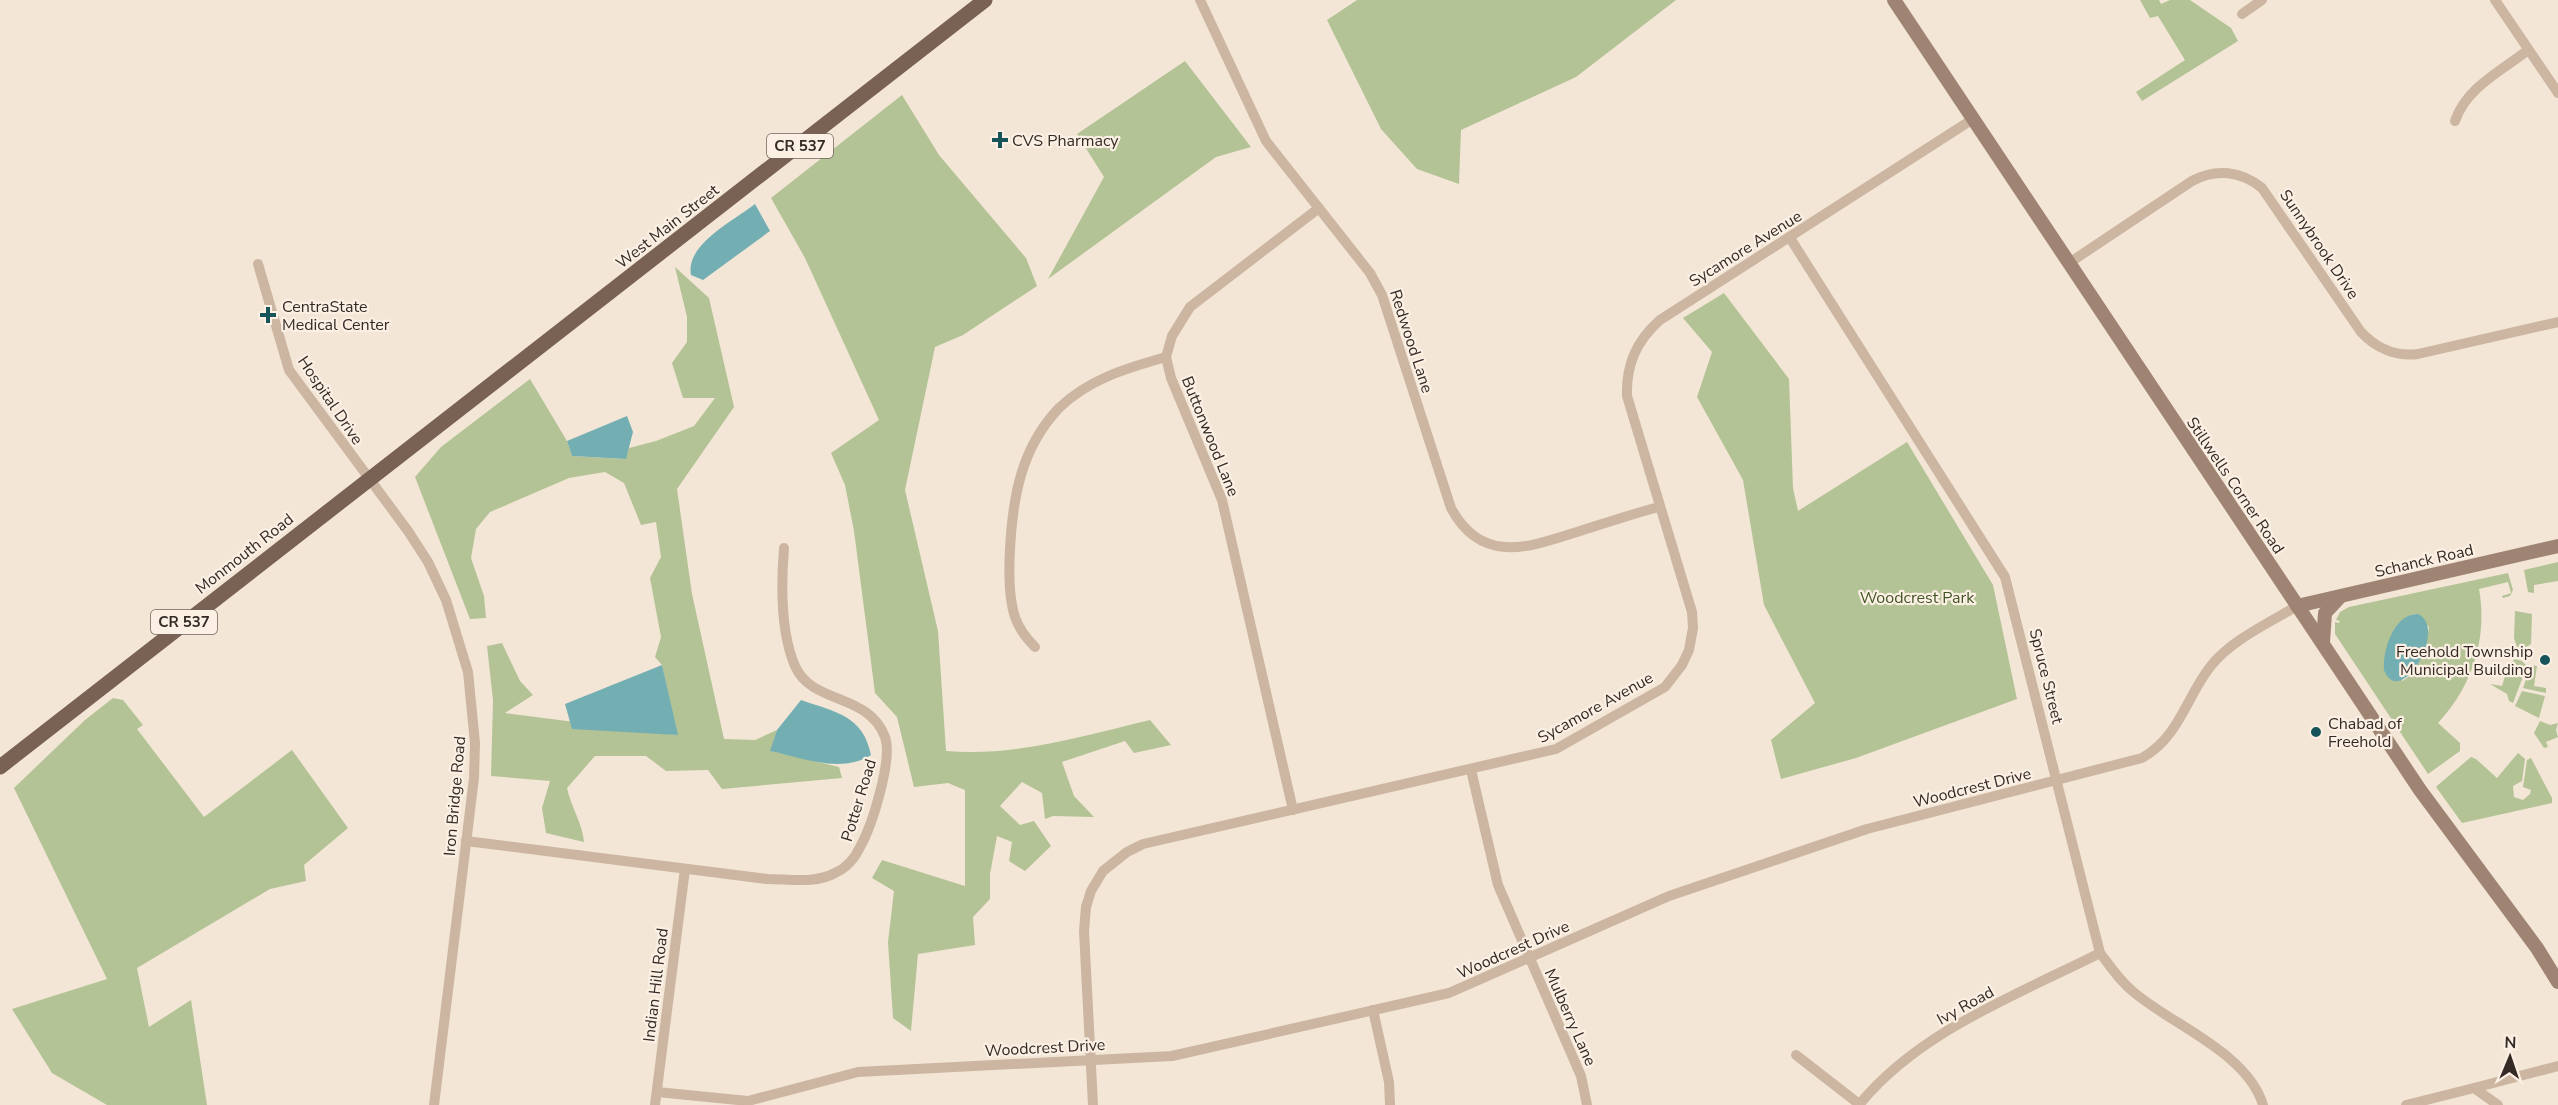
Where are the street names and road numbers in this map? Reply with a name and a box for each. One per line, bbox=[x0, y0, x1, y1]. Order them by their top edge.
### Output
road number: CR 537 bbox=[767, 134, 833, 158]
street label: West Main Street bbox=[611, 179, 724, 274]
street label: Sunnybrook Drive bbox=[2274, 185, 2364, 304]
street label: Sycamore Avenue bbox=[1685, 205, 1806, 292]
street label: Redwood Lane bbox=[1384, 287, 1438, 396]
street label: Hospital Drive bbox=[292, 352, 368, 449]
street label: Buttonwood Lane bbox=[1176, 373, 1244, 500]
street label: Stillwells Corner Road bbox=[2181, 413, 2289, 558]
street label: Monmouth Road bbox=[191, 508, 298, 599]
street label: Schanck Road bbox=[2373, 539, 2476, 583]
road number: CR 537 bbox=[151, 610, 217, 634]
street label: Spruce Street bbox=[2024, 626, 2069, 727]
street label: Sycamore Avenue bbox=[1534, 667, 1657, 749]
street label: Iron Bridge Road bbox=[439, 735, 471, 857]
street label: Potter Road bbox=[836, 756, 882, 844]
street label: Woodcrest Drive bbox=[1911, 763, 2033, 813]
street label: Woodcrest Drive bbox=[1454, 915, 1573, 984]
street label: Indian Hill Road bbox=[638, 927, 674, 1043]
street label: Mulberry Lane bbox=[1539, 965, 1601, 1070]
street label: Ivy Road bbox=[1933, 981, 1998, 1031]
street label: Woodcrest Drive bbox=[984, 1034, 1106, 1062]

